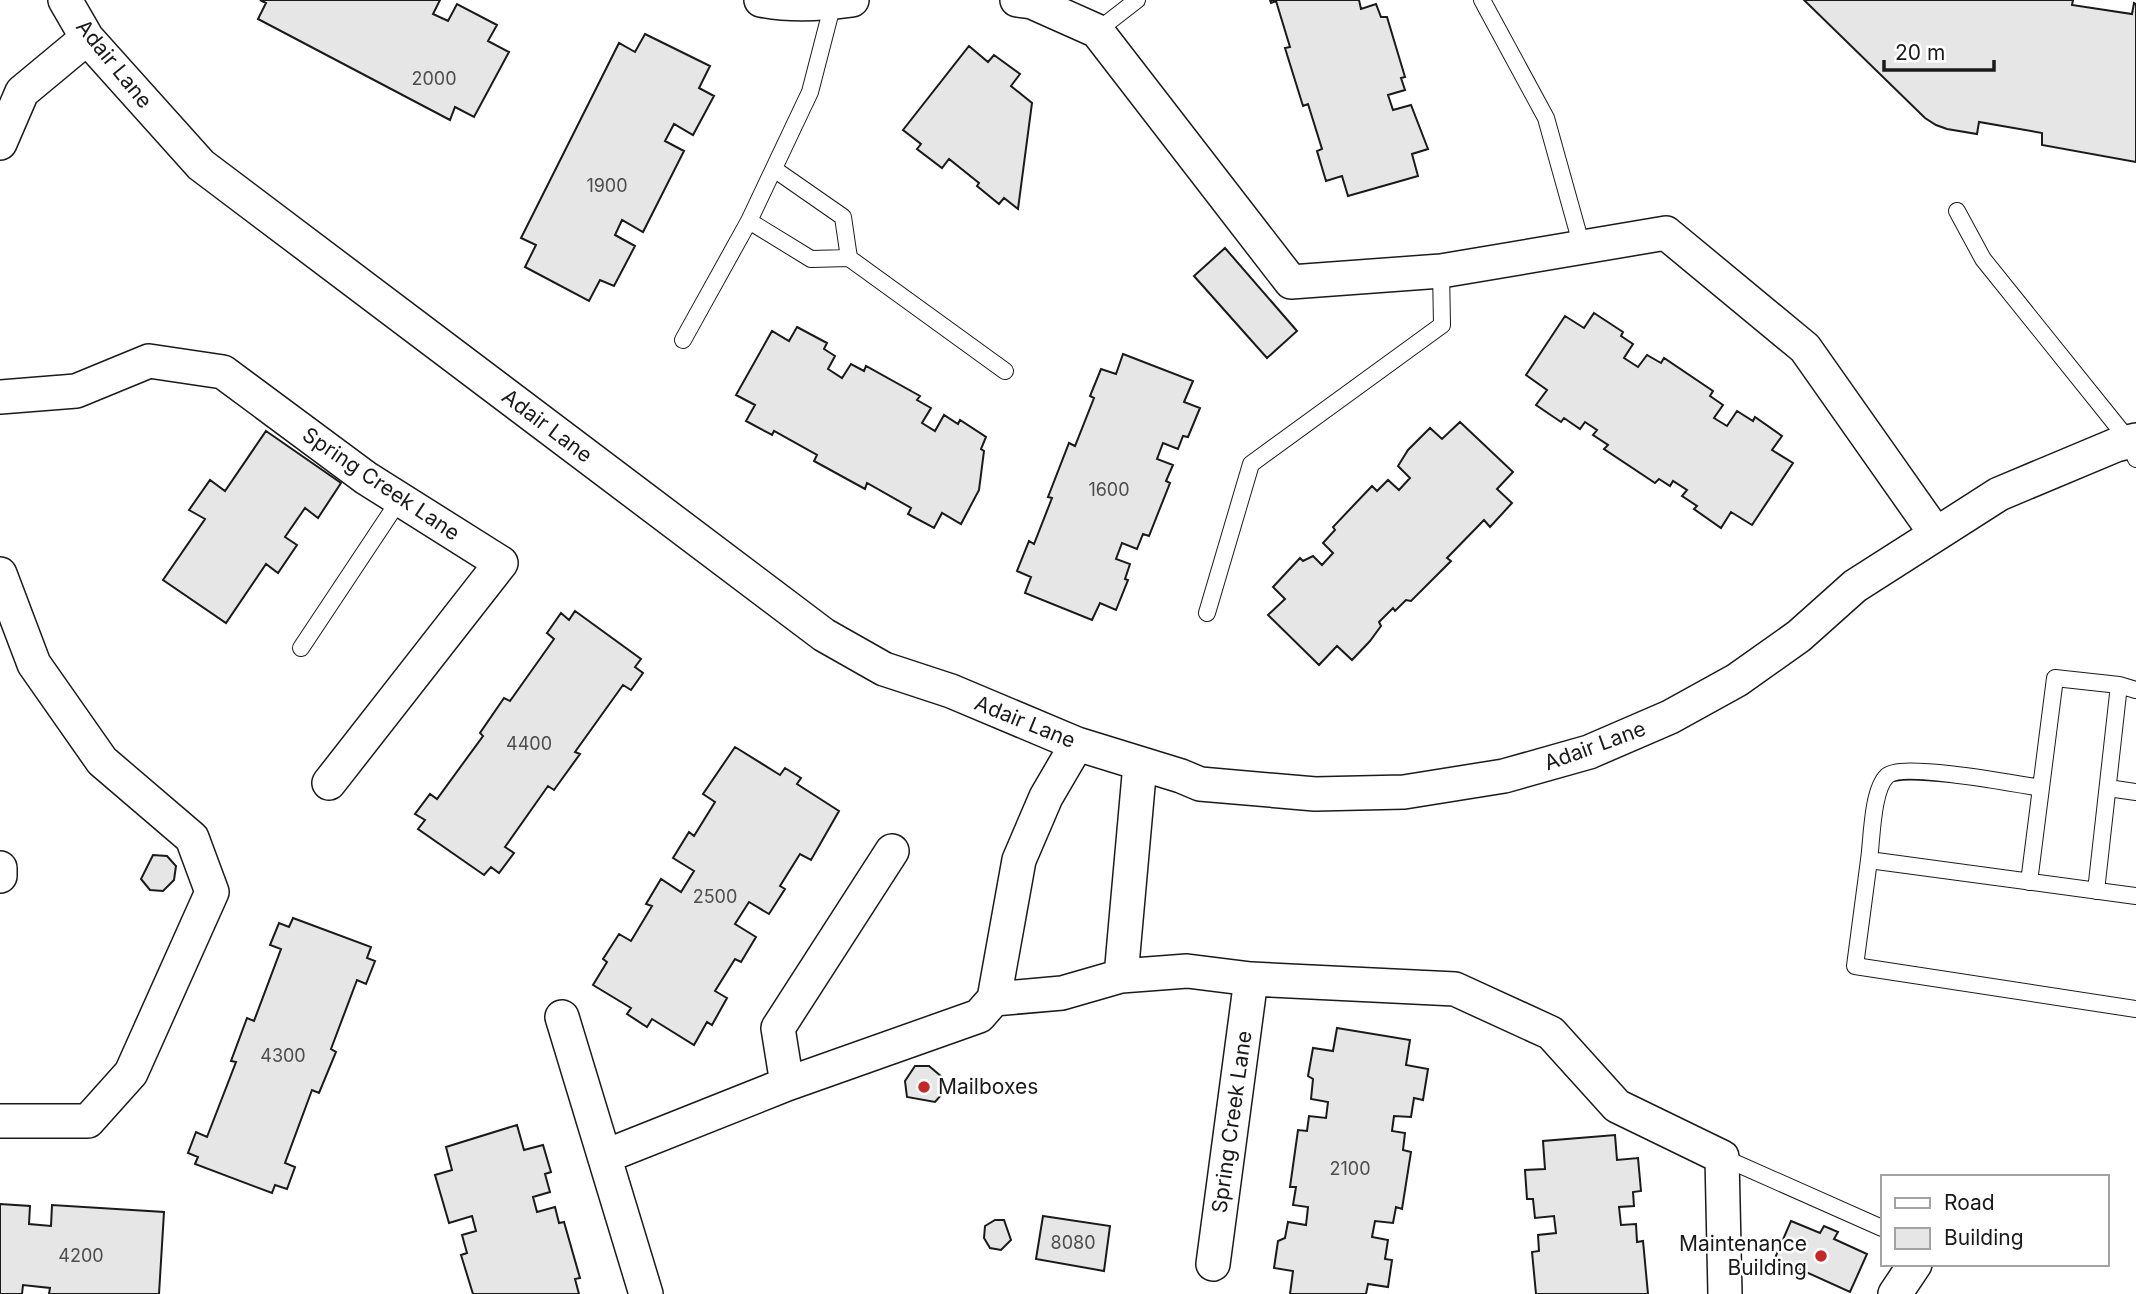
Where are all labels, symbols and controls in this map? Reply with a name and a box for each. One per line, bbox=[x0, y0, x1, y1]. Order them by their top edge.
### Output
street label: Adair Lane bbox=[71, 14, 158, 113]
scale bar bbox=[1884, 28, 1994, 72]
text: 20 m bbox=[1895, 40, 1945, 65]
house number: 2000 bbox=[411, 68, 457, 89]
house number: 1900 bbox=[586, 175, 628, 196]
street label: Adair Lane bbox=[497, 384, 597, 468]
street label: Spring Creek Lane bbox=[298, 422, 465, 545]
house number: 1600 bbox=[1088, 479, 1130, 500]
street label: Adair Lane bbox=[971, 690, 1079, 753]
street label: Adair Lane bbox=[1541, 716, 1649, 775]
house number: 4400 bbox=[506, 733, 552, 754]
house number: 2500 bbox=[693, 886, 737, 907]
street label: Spring Creek Lane bbox=[1206, 1029, 1257, 1215]
house number: 4300 bbox=[260, 1045, 306, 1066]
place label: Mailboxes bbox=[938, 1074, 1038, 1099]
marker: Mailboxes bbox=[916, 1079, 932, 1095]
house number: 2100 bbox=[1329, 1158, 1371, 1179]
legend bbox=[1881, 1175, 2108, 1266]
text: Road bbox=[1944, 1190, 1995, 1215]
text: Building bbox=[1944, 1225, 2024, 1250]
place label: Maintenance Building bbox=[1679, 1231, 1807, 1280]
house number: 8080 bbox=[1051, 1232, 1095, 1253]
house number: 4200 bbox=[58, 1245, 104, 1266]
marker: Maintenance Building bbox=[1813, 1248, 1829, 1264]

